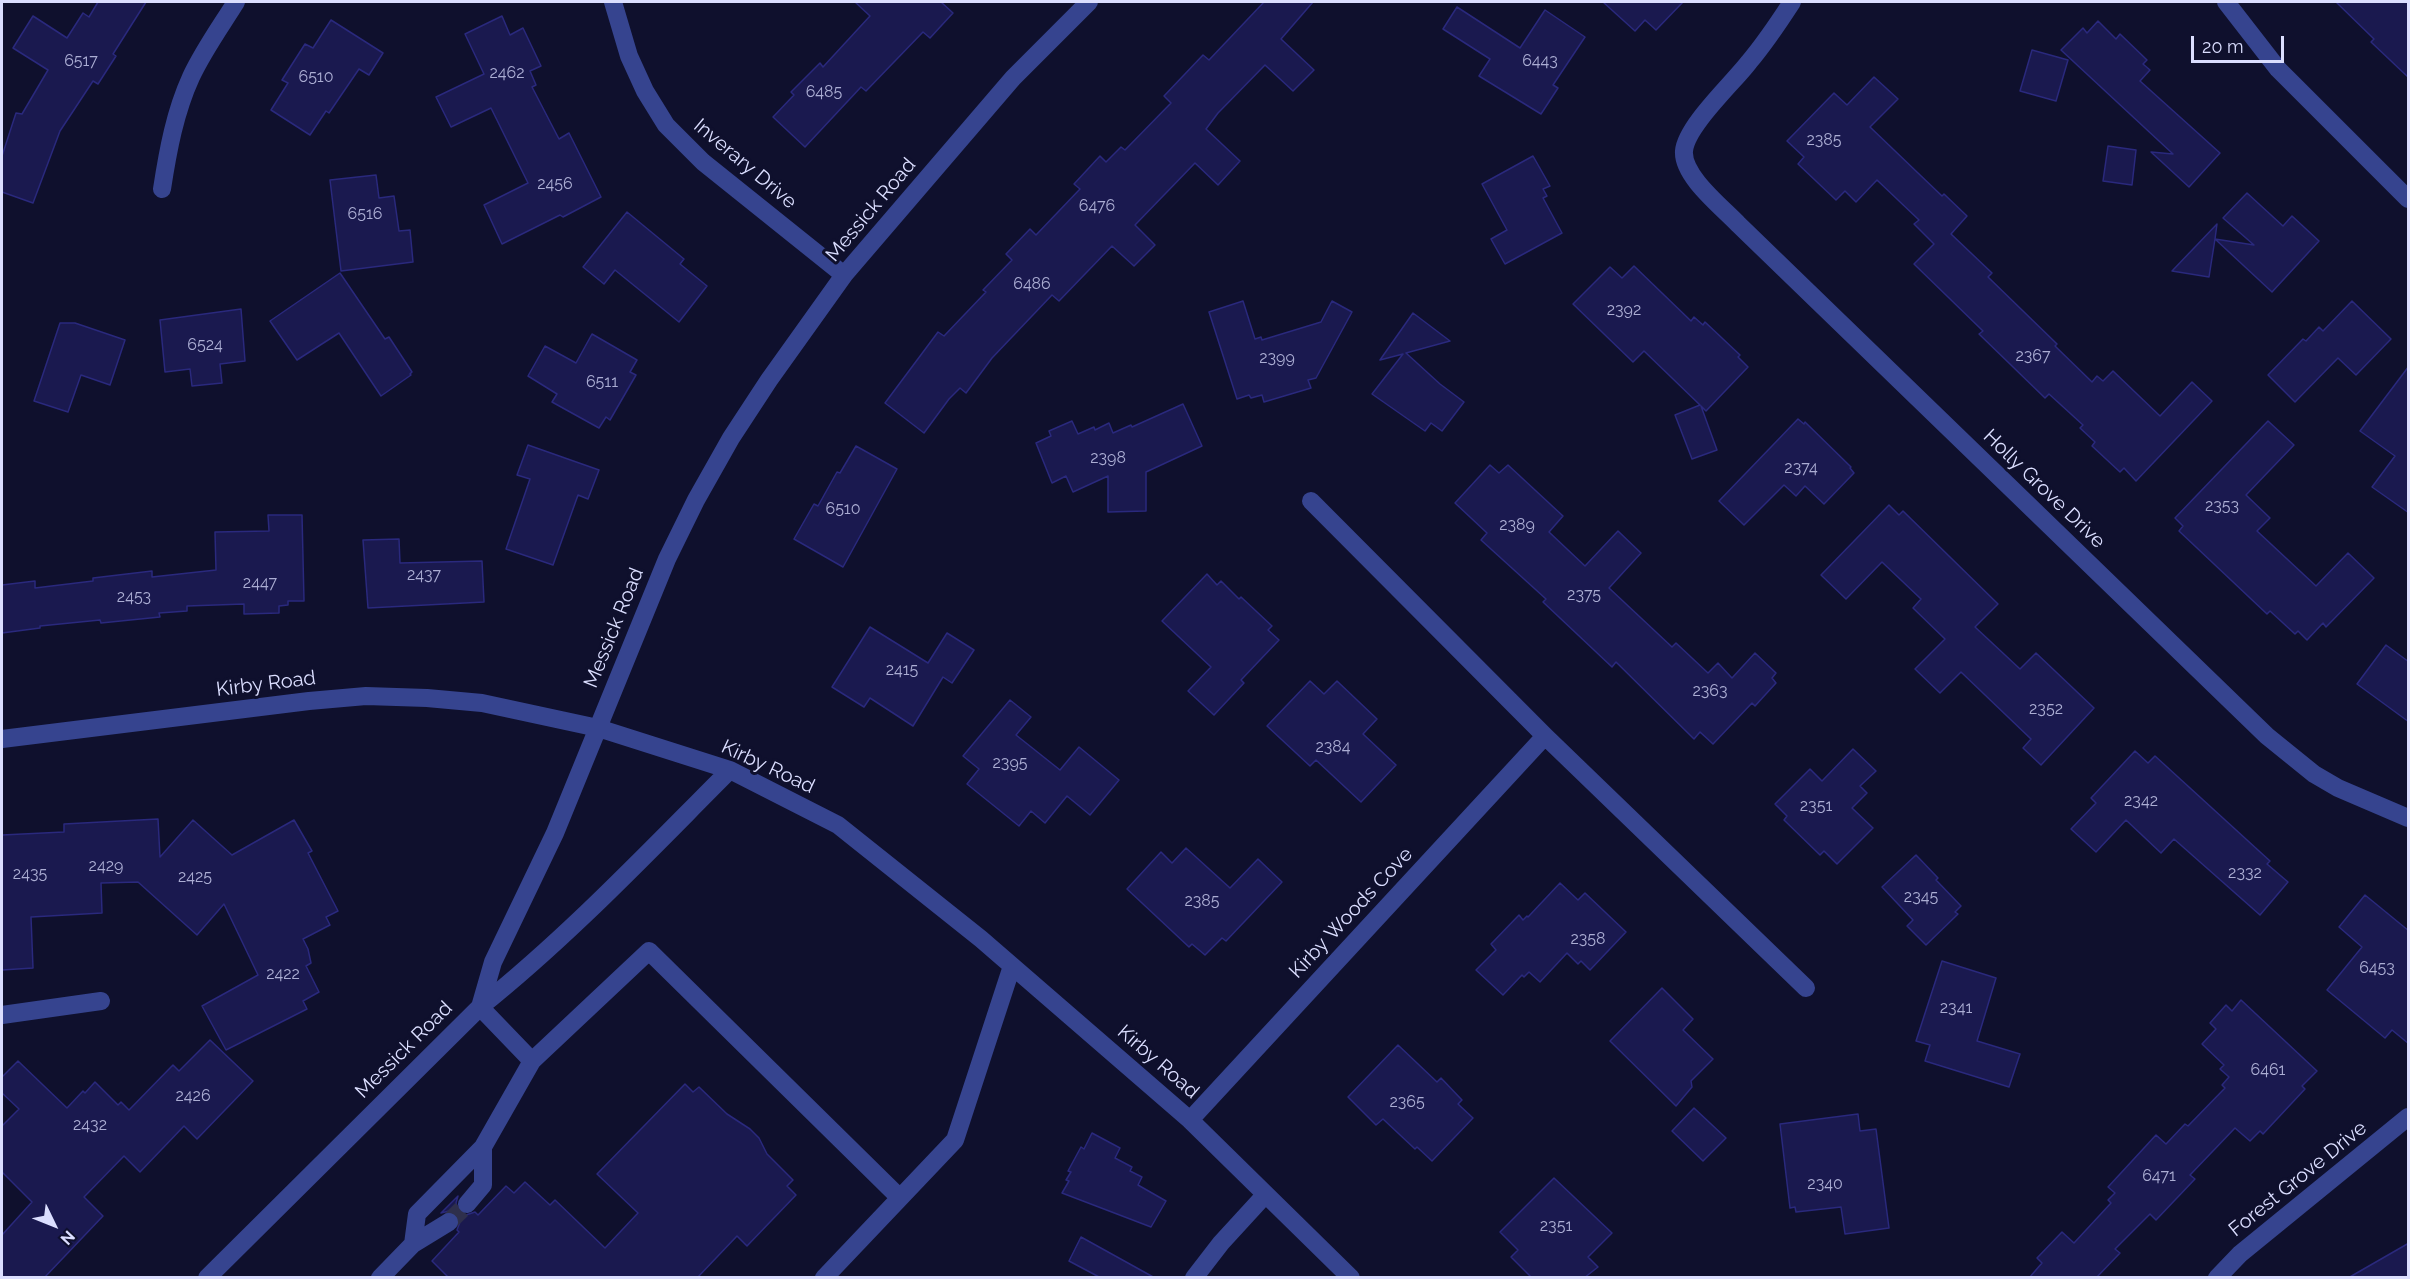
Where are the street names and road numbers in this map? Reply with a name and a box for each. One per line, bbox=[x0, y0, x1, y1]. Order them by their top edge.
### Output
street label: Inverary Drive bbox=[689, 114, 801, 214]
street label: Messick Road bbox=[821, 153, 921, 267]
street label: Holly Grove Drive bbox=[1978, 425, 2110, 553]
street label: Messick Road bbox=[579, 564, 649, 692]
street label: Kirby Road bbox=[215, 666, 317, 702]
street label: Kirby Road bbox=[718, 735, 818, 799]
street label: Kirby Woods Cove bbox=[1284, 843, 1418, 983]
street label: Messick Road bbox=[350, 996, 458, 1104]
street label: Kirby Road bbox=[1112, 1020, 1204, 1104]
street label: Forest Grove Drive bbox=[2224, 1116, 2372, 1242]

